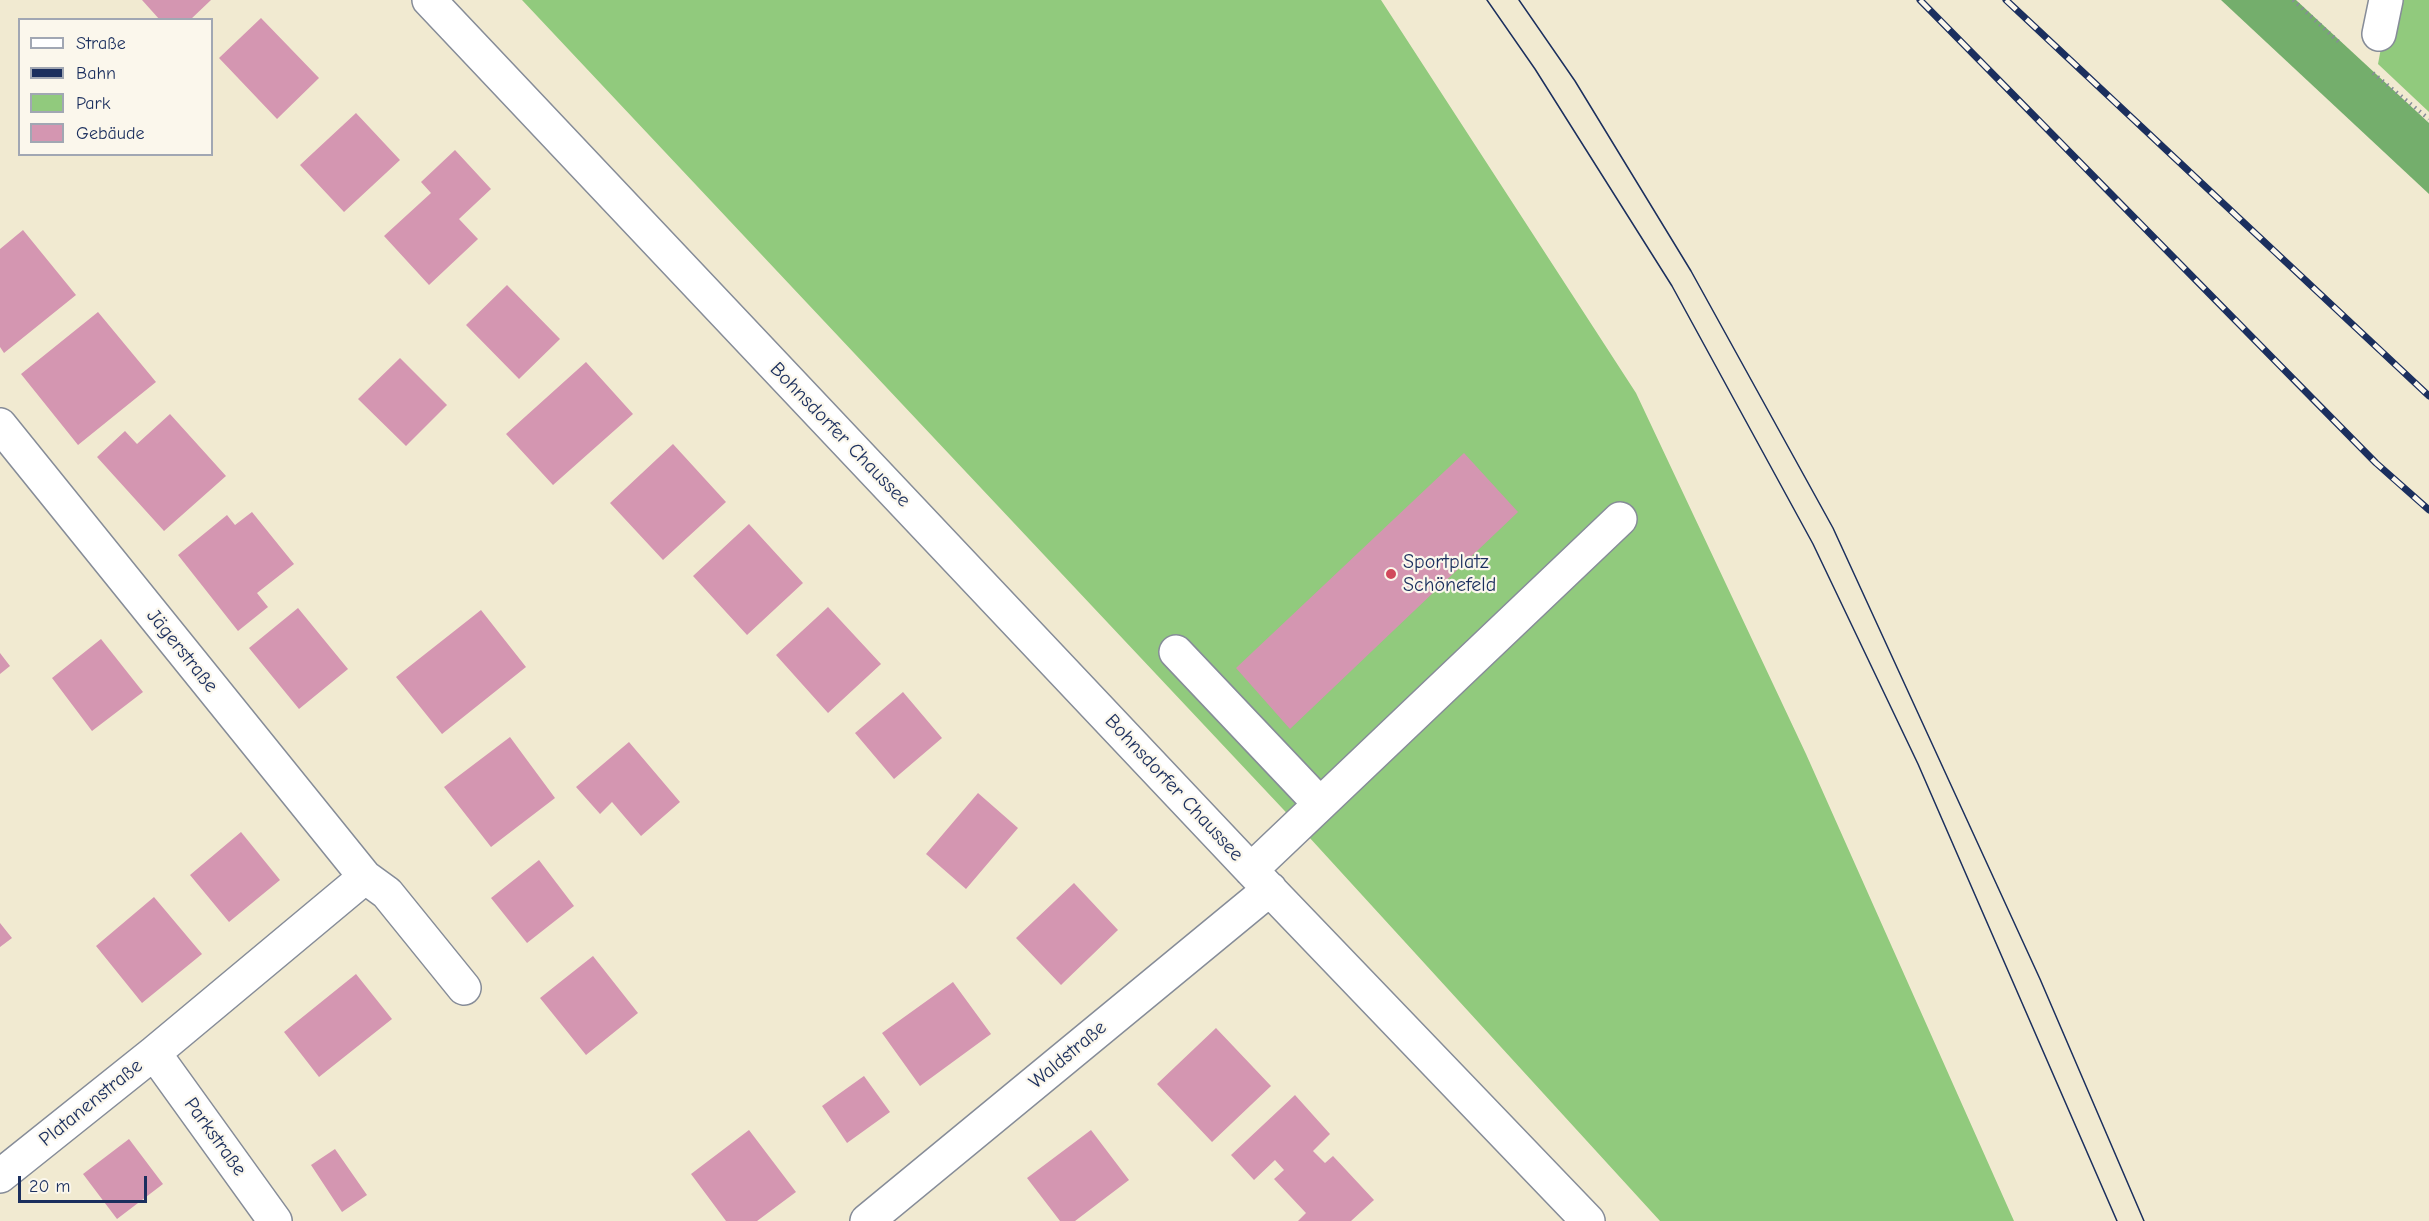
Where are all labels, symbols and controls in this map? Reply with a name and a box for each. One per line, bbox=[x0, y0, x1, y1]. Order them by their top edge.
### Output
legend bbox=[18, 18, 213, 156]
text: Straße bbox=[76, 33, 126, 54]
text: Bahn bbox=[76, 63, 116, 84]
text: Park bbox=[76, 93, 110, 114]
text: Gebäude bbox=[76, 123, 145, 144]
street label: Bohnsdorfer Chaussee bbox=[765, 358, 915, 512]
place label: Sportplatz Schönefeld bbox=[1403, 550, 1496, 597]
marker: Sportplatz Schönefeld bbox=[1384, 567, 1398, 581]
street label: Jägerstraße bbox=[141, 604, 223, 698]
street label: Bohnsdorfer Chaussee bbox=[1100, 710, 1248, 866]
street label: Waldstraße bbox=[1024, 1016, 1112, 1094]
street label: Platanenstraße bbox=[35, 1054, 147, 1152]
street label: Parkstraße bbox=[179, 1093, 251, 1181]
scale bar bbox=[21, 1164, 150, 1202]
text: 20 m bbox=[29, 1176, 70, 1197]

